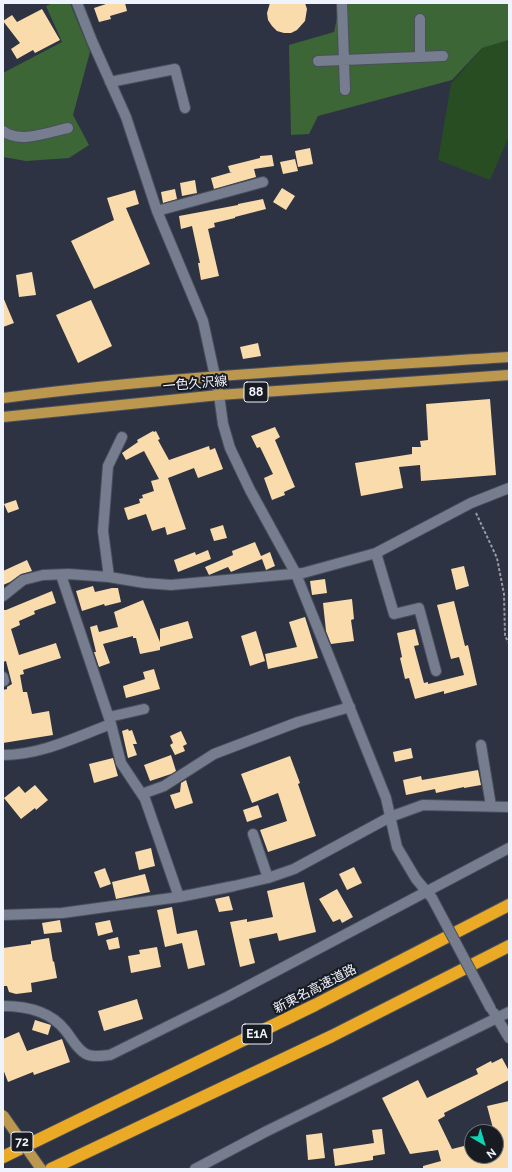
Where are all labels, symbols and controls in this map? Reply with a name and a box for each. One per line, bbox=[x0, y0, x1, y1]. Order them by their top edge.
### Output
street label: 一色久沢線 bbox=[162, 373, 228, 395]
road number: 88 bbox=[244, 382, 268, 402]
street label: 新東名高速道路 bbox=[271, 961, 359, 1017]
road number: E1A bbox=[242, 1024, 272, 1044]
north arrow bbox=[464, 1124, 504, 1164]
road number: 72 bbox=[11, 1132, 33, 1152]
text: N bbox=[484, 1145, 498, 1161]

